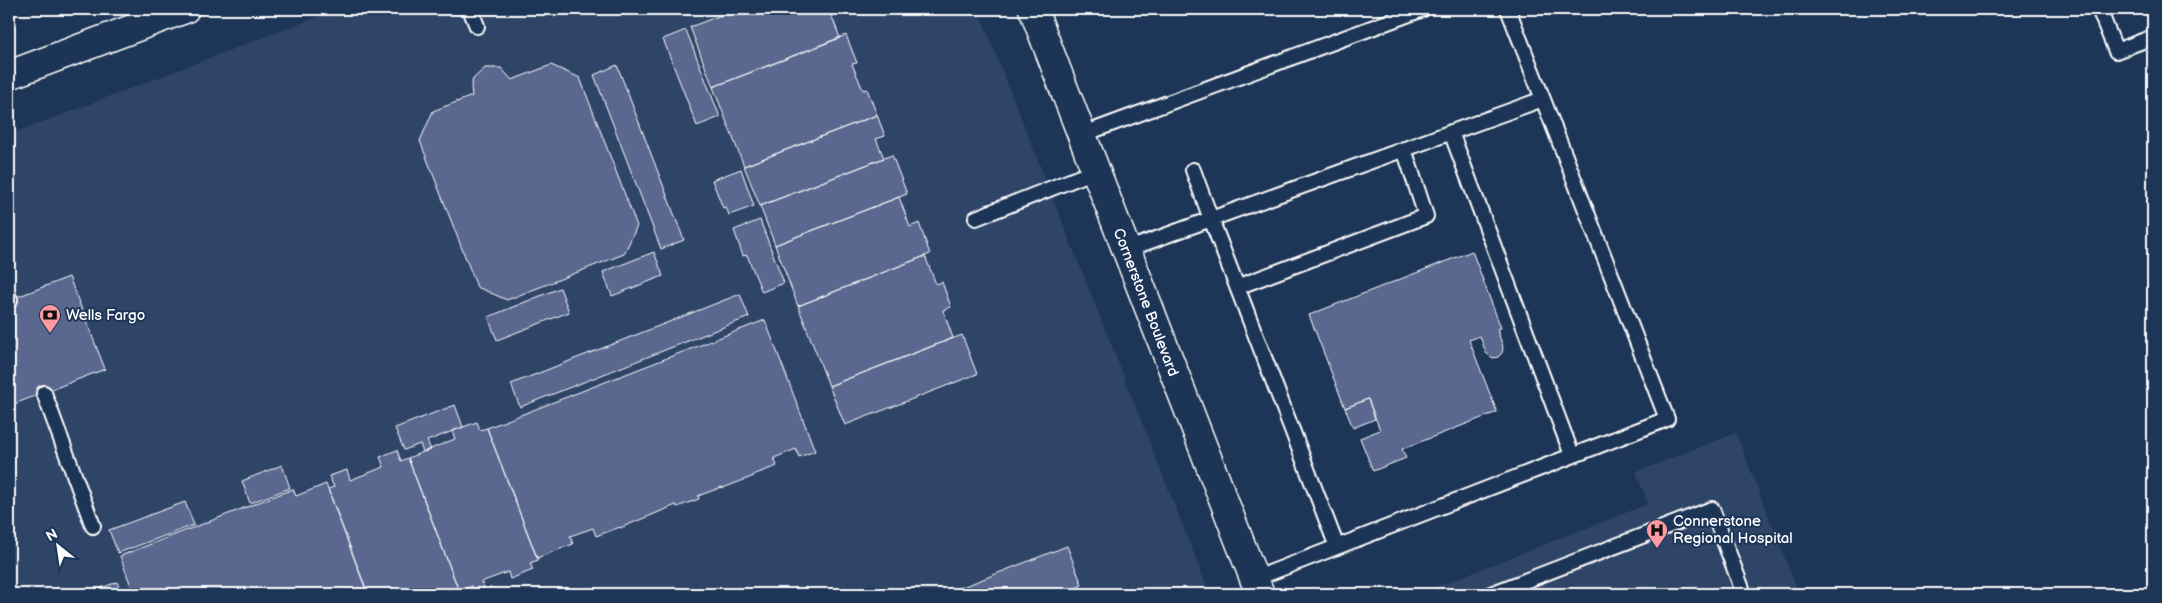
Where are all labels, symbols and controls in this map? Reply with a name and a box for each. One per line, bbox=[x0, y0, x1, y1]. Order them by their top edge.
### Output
street label: Cornerstone Boulevard bbox=[1109, 225, 1183, 379]
bank icon: Wells Fargo bbox=[38, 303, 62, 334]
place label: Wells Fargo bbox=[66, 306, 145, 325]
place label: Connerstone Regional Hospital bbox=[1673, 512, 1793, 548]
hospital icon: Connerstone Regional Hospital bbox=[1645, 518, 1669, 549]
north arrow bbox=[32, 520, 82, 570]
text: N bbox=[43, 525, 61, 545]

